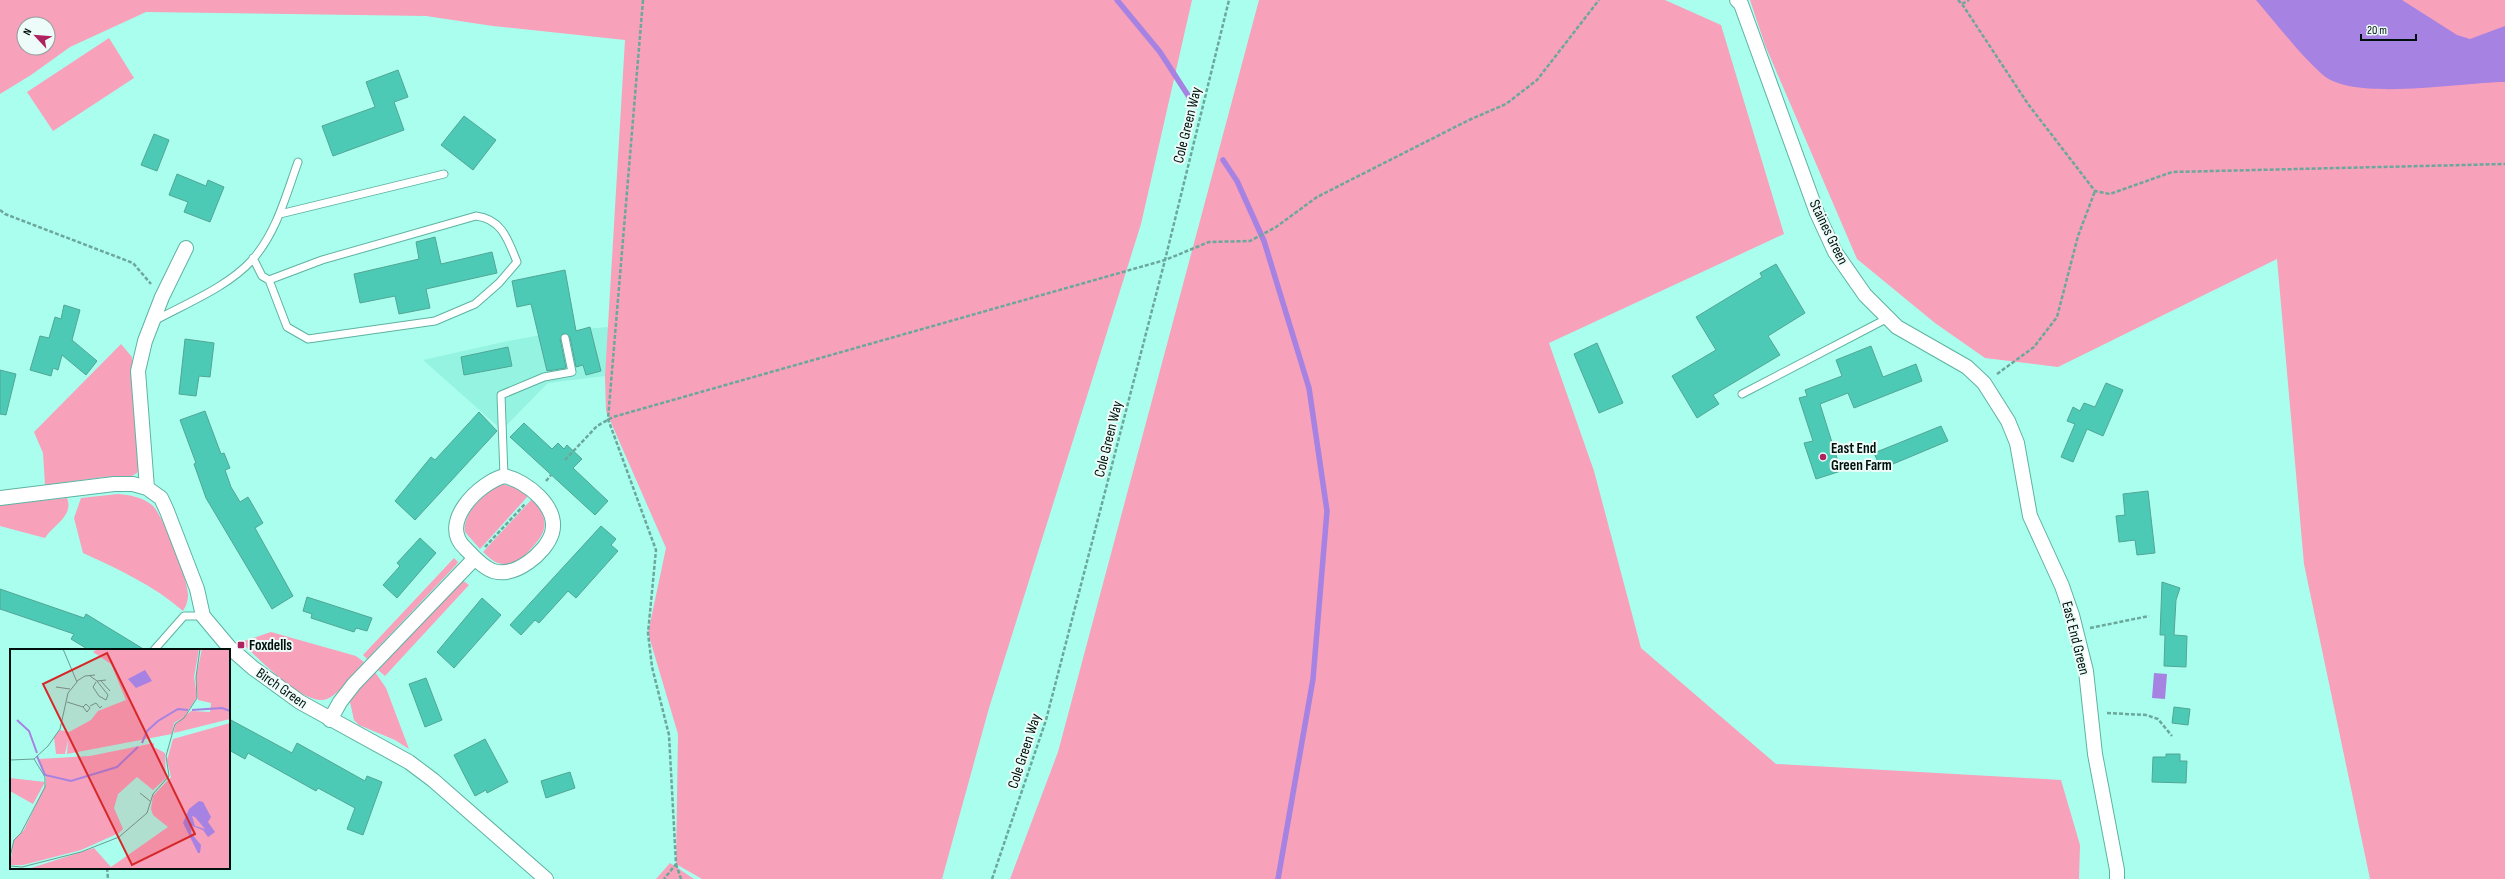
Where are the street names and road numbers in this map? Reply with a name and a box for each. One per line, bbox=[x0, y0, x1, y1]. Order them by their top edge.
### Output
street label: Cole Green Way bbox=[1169, 85, 1206, 165]
street label: Staines Green bbox=[1805, 197, 1852, 268]
street label: Cole Green Way bbox=[1090, 399, 1127, 479]
street label: East End Green bbox=[2057, 599, 2094, 677]
street label: Birch Green bbox=[252, 664, 311, 713]
street label: Cole Green Way bbox=[1003, 711, 1046, 791]

